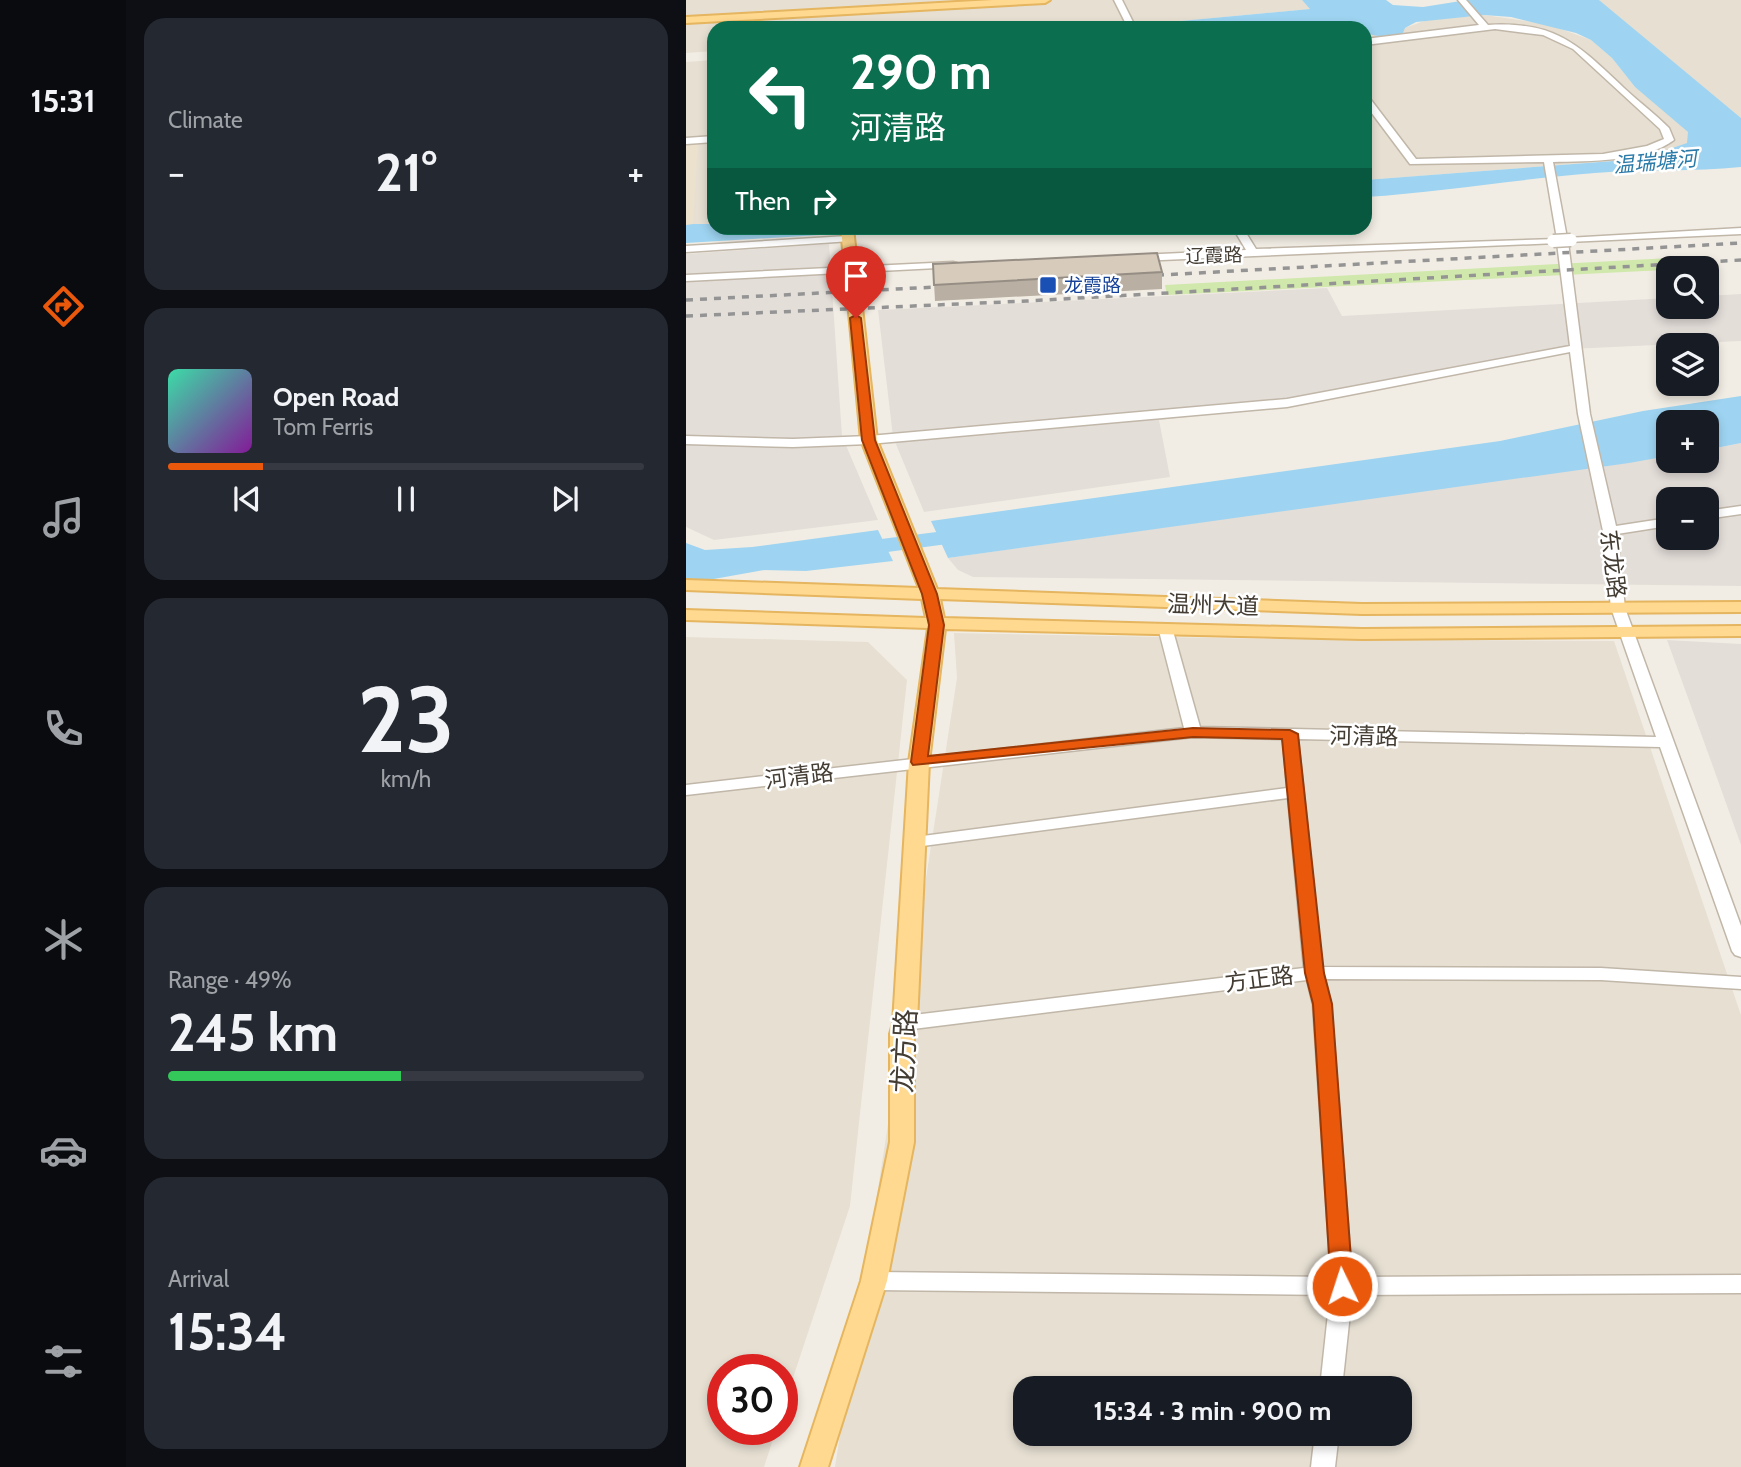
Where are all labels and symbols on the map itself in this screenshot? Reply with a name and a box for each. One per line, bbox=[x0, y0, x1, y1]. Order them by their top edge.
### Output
water label: 温瑞塘河 bbox=[1612, 145, 1702, 178]
street label: 辽霞路 bbox=[1185, 243, 1243, 268]
pin bbox=[826, 246, 886, 318]
place label: 龙霞路 bbox=[1064, 274, 1121, 297]
marker: 龙霞路 bbox=[1038, 275, 1058, 295]
street label: 东龙路 bbox=[1595, 528, 1631, 600]
street label: 温州大道 bbox=[1167, 589, 1259, 621]
street label: 河清路 bbox=[1329, 721, 1399, 751]
street label: 河清路 bbox=[763, 758, 835, 794]
street label: 方正路 bbox=[1223, 961, 1295, 997]
street label: 龙方路 bbox=[885, 1008, 923, 1094]
position arrow bbox=[1305, 1249, 1379, 1323]
speed limit sign: 30 bbox=[707, 1354, 798, 1445]

